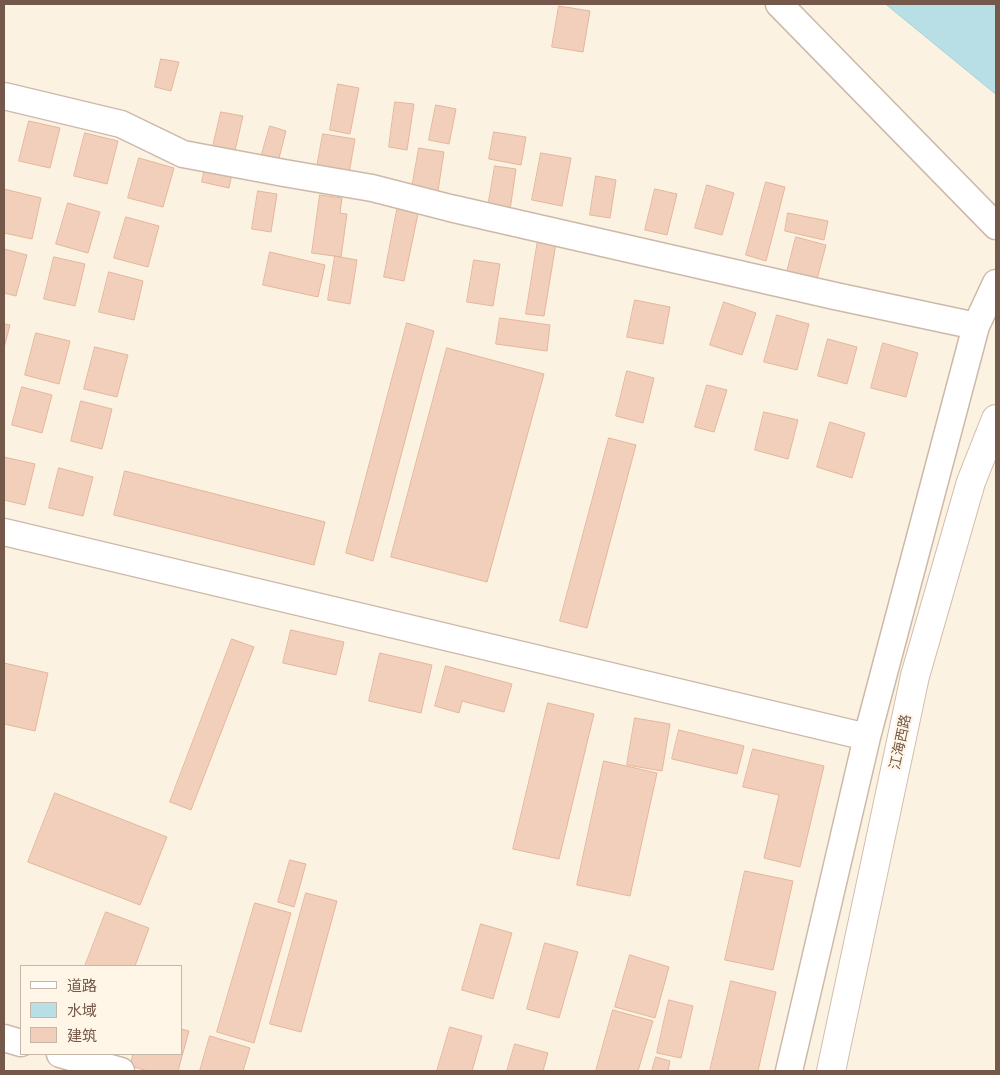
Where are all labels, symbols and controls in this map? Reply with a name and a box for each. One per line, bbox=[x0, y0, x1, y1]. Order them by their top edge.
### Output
street label: 江海西路 bbox=[887, 713, 915, 771]
legend bbox=[20, 965, 182, 1055]
text: 道路 bbox=[67, 977, 97, 995]
text: 水域 bbox=[67, 1002, 97, 1020]
text: 建筑 bbox=[67, 1027, 97, 1045]

